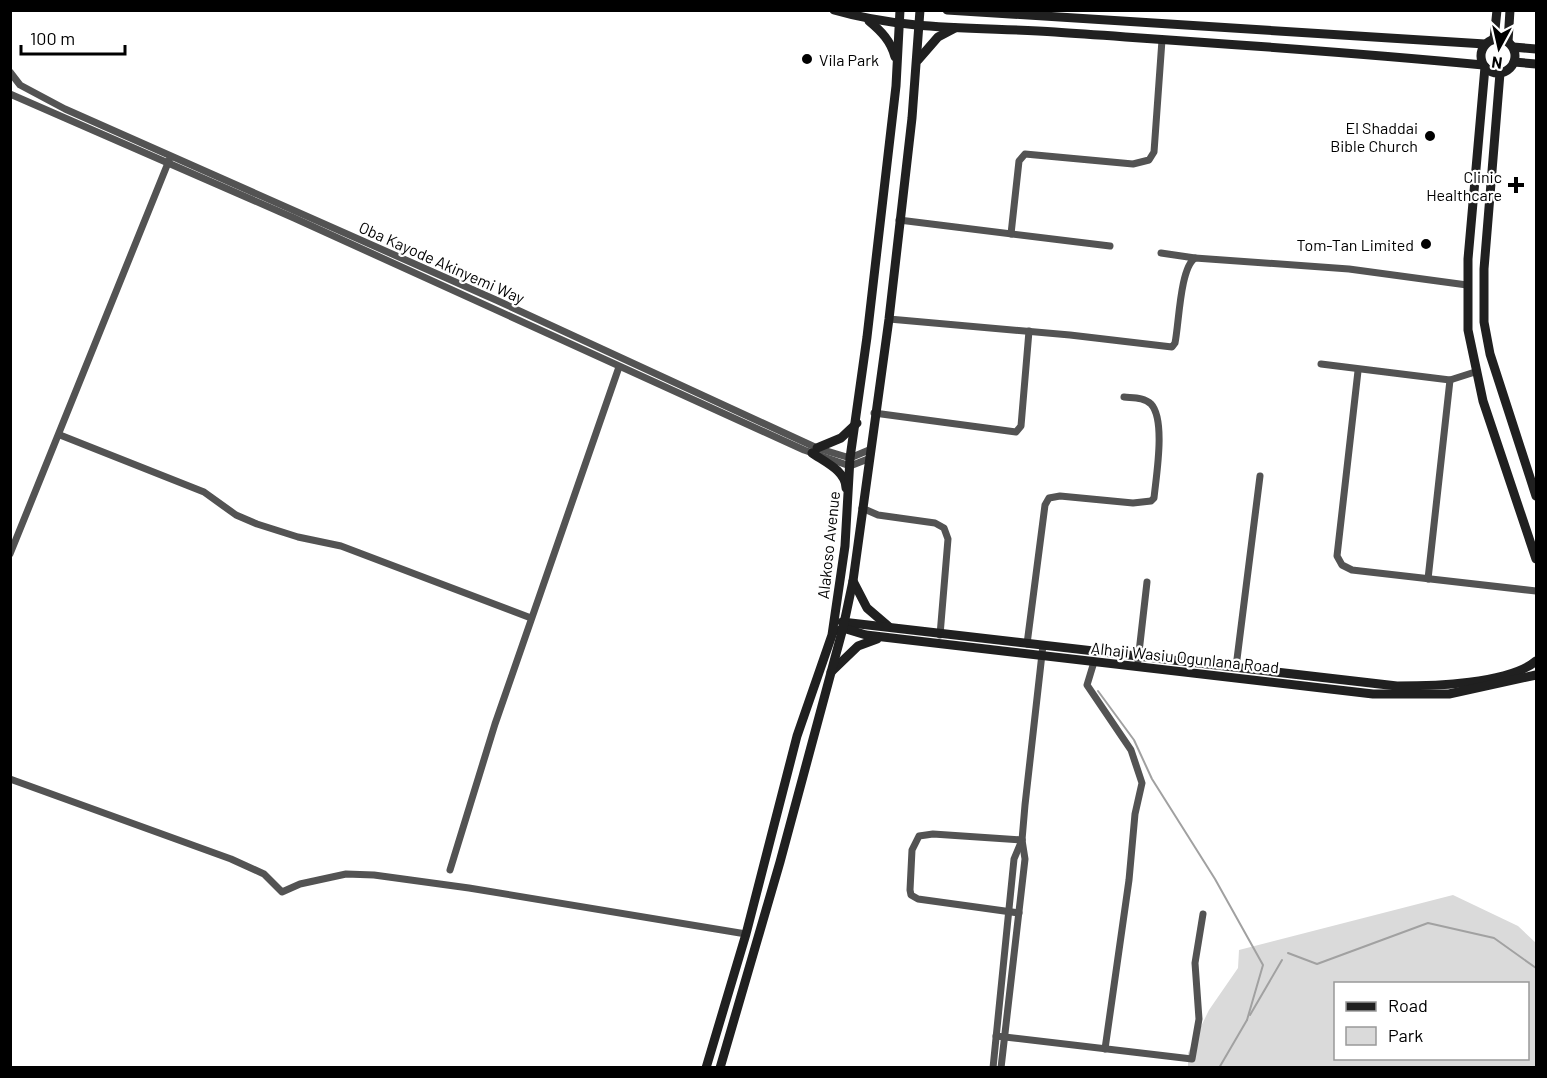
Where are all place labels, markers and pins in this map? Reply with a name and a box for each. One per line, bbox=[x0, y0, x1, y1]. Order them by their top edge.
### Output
place label: Vila Park bbox=[819, 50, 879, 69]
marker: Vila Park bbox=[800, 52, 814, 66]
place label: El Shaddai Bible Church bbox=[1330, 118, 1418, 155]
marker: El Shaddai Bible Church bbox=[1423, 129, 1437, 143]
place label: Clinic Healthcare bbox=[1426, 167, 1502, 204]
marker: Clinic Healthcare bbox=[1507, 176, 1525, 194]
place label: Tom-Tan Limited bbox=[1297, 235, 1414, 254]
marker: Tom-Tan Limited bbox=[1419, 237, 1433, 251]

